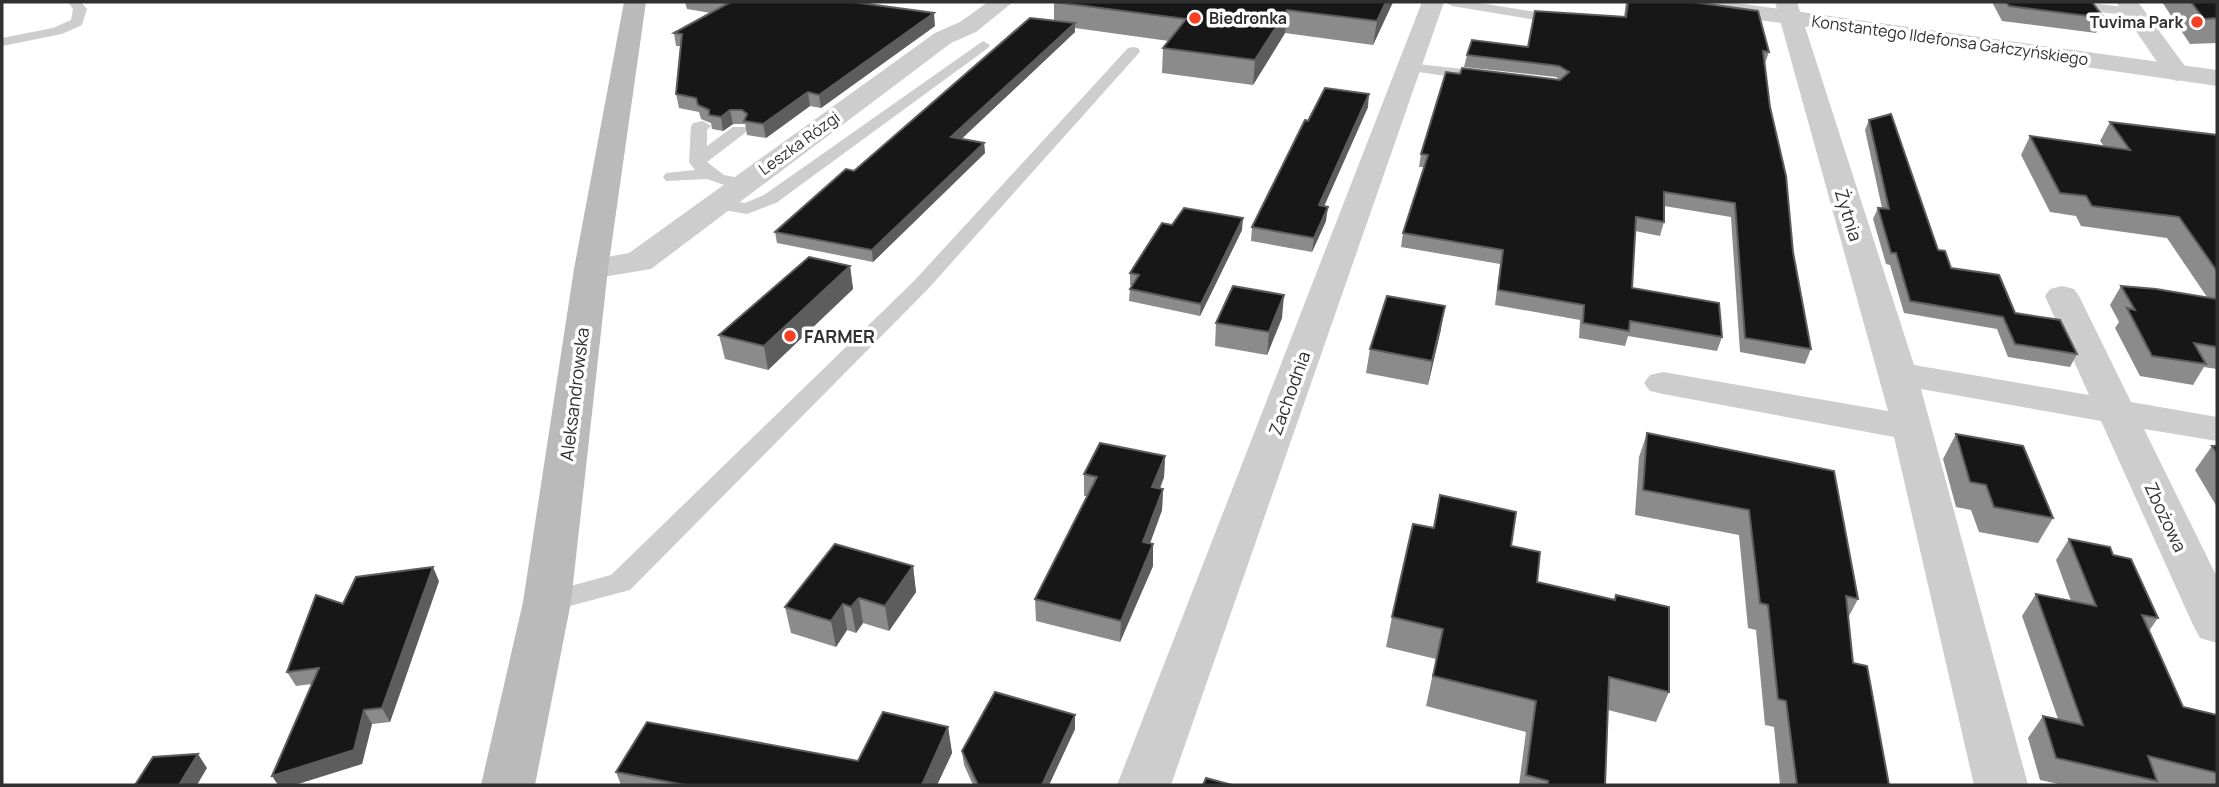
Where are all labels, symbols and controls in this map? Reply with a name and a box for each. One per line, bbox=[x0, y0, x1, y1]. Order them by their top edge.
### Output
place label: Biedronka bbox=[1209, 7, 1287, 29]
marker: Biedronka bbox=[1187, 10, 1203, 26]
street label: Konstantego Ildefonsa Gałczyńskiego bbox=[1810, 10, 2090, 70]
place label: Tuvima Park bbox=[2090, 11, 2183, 33]
marker: Tuvima Park bbox=[2189, 14, 2205, 30]
street label: Leszka Rózgi bbox=[754, 106, 844, 180]
street label: Żytnia bbox=[1830, 186, 1868, 244]
place label: FARMER bbox=[804, 324, 875, 348]
street label: Aleksandrowska bbox=[554, 326, 594, 462]
marker: FARMER bbox=[782, 328, 798, 344]
street label: Zachodnia bbox=[1263, 348, 1315, 438]
street label: Zbożowa bbox=[2139, 478, 2193, 556]

